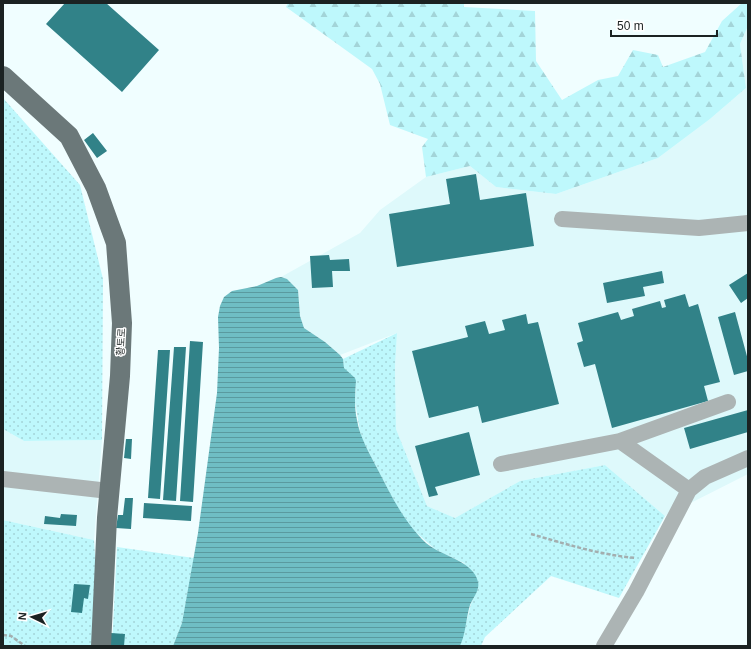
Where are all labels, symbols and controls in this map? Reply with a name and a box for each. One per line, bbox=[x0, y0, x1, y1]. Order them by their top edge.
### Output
scale bar bbox=[611, 12, 717, 38]
text: 50 m bbox=[617, 19, 644, 33]
street label: 황토로 bbox=[115, 328, 127, 356]
north arrow bbox=[12, 597, 52, 637]
text: N bbox=[16, 612, 28, 621]

